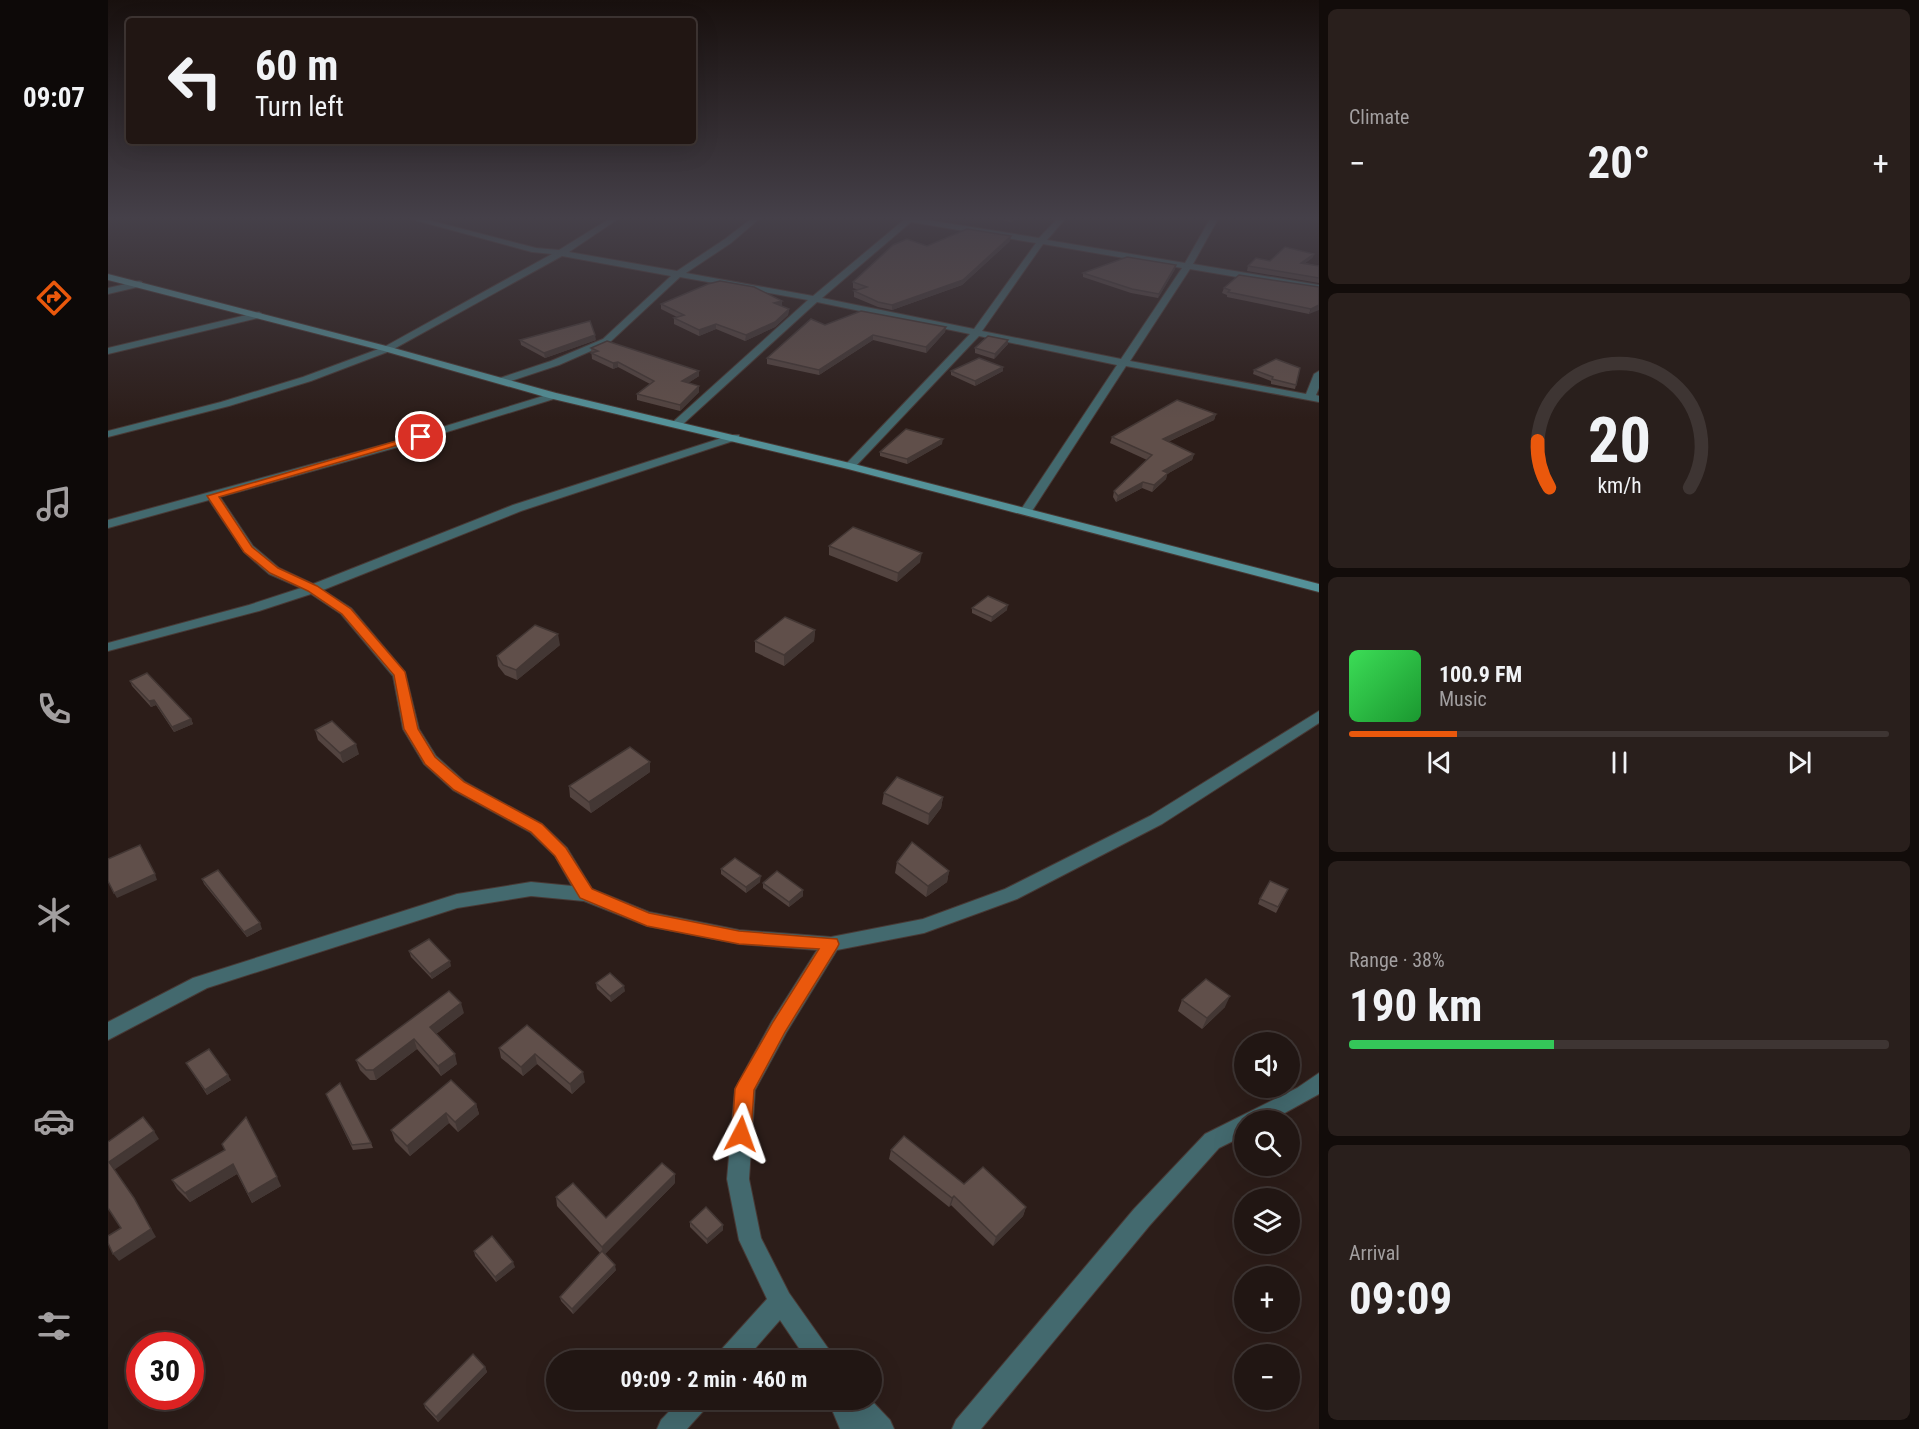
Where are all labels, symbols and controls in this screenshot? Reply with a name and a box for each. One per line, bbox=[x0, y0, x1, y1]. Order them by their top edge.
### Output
text: 60 m bbox=[255, 41, 338, 90]
icon: left bbox=[156, 42, 234, 120]
text: 09:07 bbox=[23, 82, 85, 114]
text: Turn left bbox=[255, 91, 344, 123]
text: Climate bbox=[1349, 105, 1409, 129]
text: 20° bbox=[1588, 136, 1651, 189]
text: − bbox=[1349, 144, 1366, 183]
text: + bbox=[1873, 144, 1889, 183]
icon: directions bbox=[33, 277, 75, 319]
text: 20 bbox=[1587, 404, 1651, 477]
pin bbox=[395, 411, 446, 462]
icon: arrive bbox=[404, 420, 437, 453]
text: km/h bbox=[1597, 473, 1641, 498]
icon: music bbox=[33, 483, 75, 525]
text: 100.9 FM bbox=[1439, 662, 1522, 687]
text: Music bbox=[1439, 687, 1487, 711]
icon: phone bbox=[33, 688, 75, 730]
icon: previous bbox=[1423, 746, 1456, 779]
icon: pause bbox=[1603, 746, 1636, 779]
icon: next bbox=[1783, 746, 1816, 779]
icon: climate bbox=[33, 894, 75, 936]
text: Range · 38% bbox=[1349, 948, 1445, 972]
text: 190 km bbox=[1349, 979, 1482, 1032]
map controls bbox=[1234, 1032, 1300, 1410]
button: sound bbox=[1234, 1032, 1300, 1098]
icon: car bbox=[33, 1100, 75, 1142]
position arrow bbox=[709, 1102, 773, 1166]
button: search bbox=[1234, 1110, 1300, 1176]
button: layers bbox=[1234, 1188, 1300, 1254]
text: Arrival bbox=[1349, 1241, 1400, 1265]
button: + bbox=[1234, 1266, 1300, 1332]
text: 09:09 bbox=[1349, 1272, 1452, 1325]
icon: filters bbox=[33, 1305, 75, 1347]
speed limit sign: 30 bbox=[126, 1332, 204, 1410]
button: − bbox=[1234, 1344, 1300, 1410]
text: 09:09 · 2 min · 460 m bbox=[621, 1367, 807, 1392]

